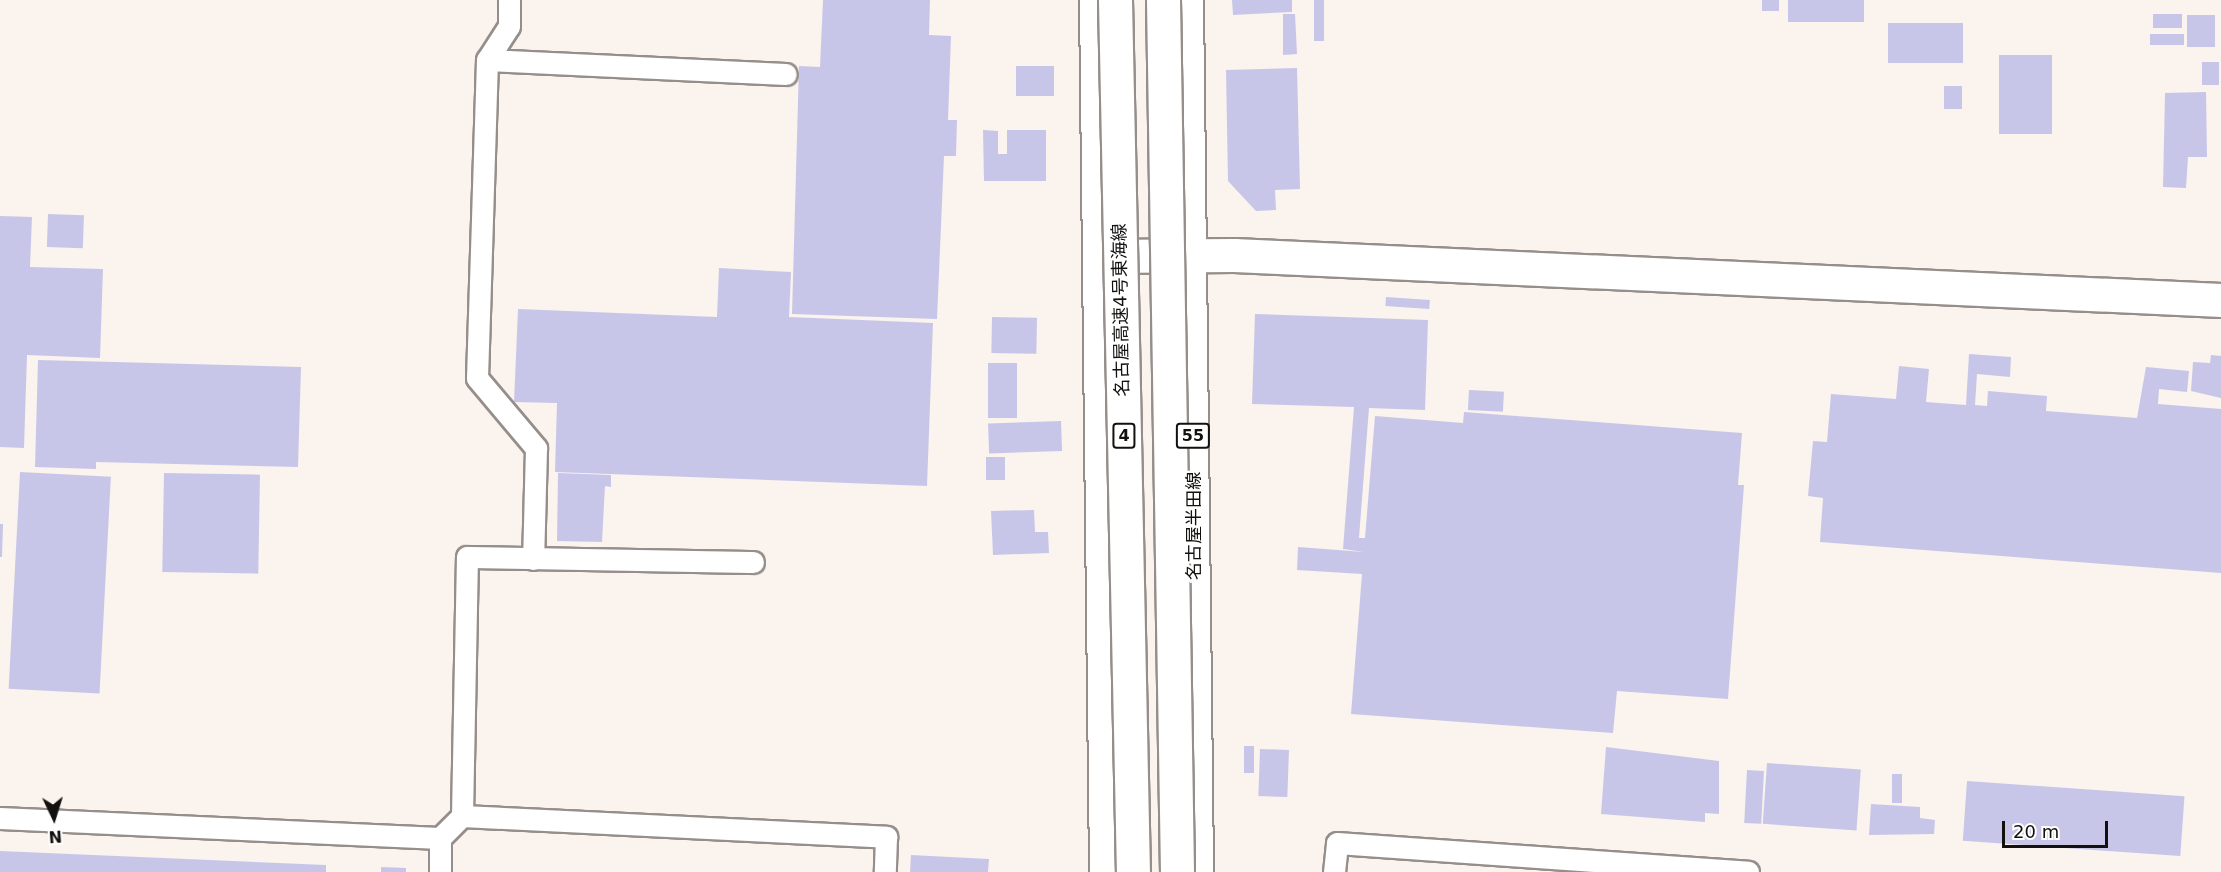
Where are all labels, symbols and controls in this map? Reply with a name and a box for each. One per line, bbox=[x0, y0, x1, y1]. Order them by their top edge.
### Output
street label: 名古屋高速4号東海線 bbox=[1109, 223, 1133, 397]
road number: 4 bbox=[1112, 423, 1136, 449]
road number: 55 bbox=[1175, 423, 1211, 449]
street label: 名古屋半田線 bbox=[1183, 472, 1205, 580]
north arrow bbox=[24, 788, 84, 848]
scale bar bbox=[2005, 809, 2112, 847]
text: 20 m bbox=[2013, 821, 2059, 842]
text: N bbox=[48, 827, 63, 846]

